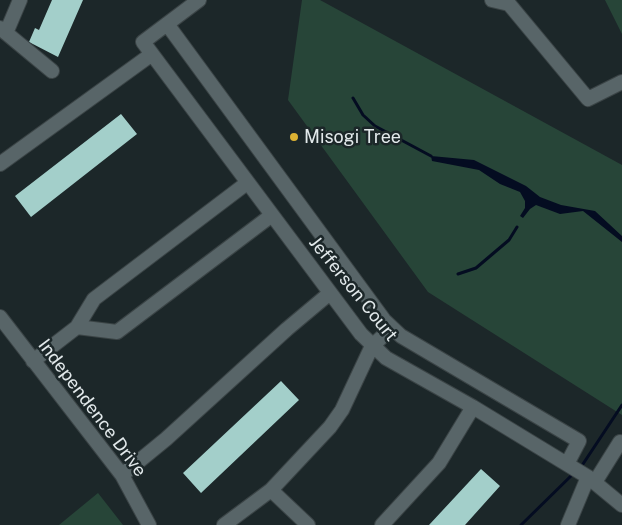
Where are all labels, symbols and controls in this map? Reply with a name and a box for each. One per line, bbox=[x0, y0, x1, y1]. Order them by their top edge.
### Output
place label: Misogi Tree bbox=[304, 126, 401, 148]
marker: Misogi Tree bbox=[288, 131, 300, 143]
street label: Jefferson Court bbox=[304, 232, 402, 346]
street label: Independence Drive bbox=[33, 335, 151, 481]

